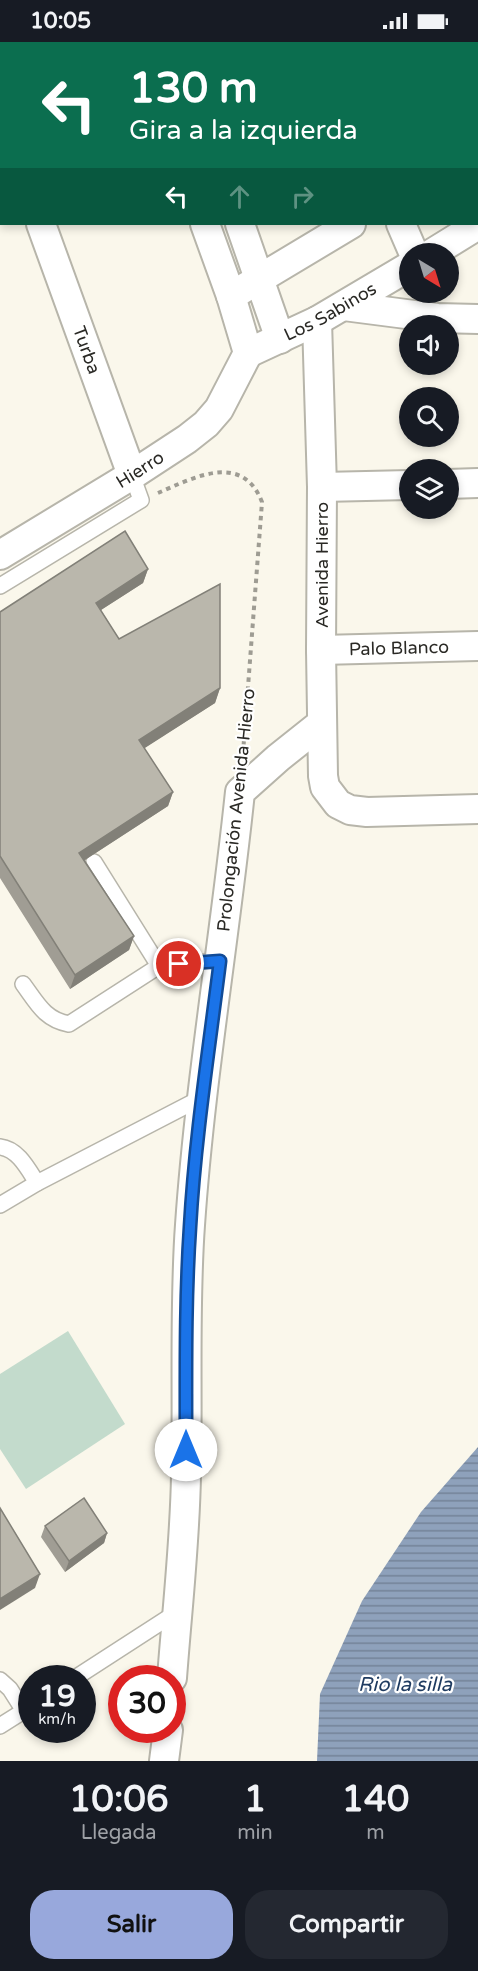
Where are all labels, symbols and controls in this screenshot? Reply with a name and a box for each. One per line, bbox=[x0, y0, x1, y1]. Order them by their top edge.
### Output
text: 10:05 bbox=[30, 8, 91, 34]
text: 130 m bbox=[129, 63, 258, 114]
icon: left bbox=[30, 66, 108, 144]
text: Gira a la izquierda bbox=[129, 114, 358, 147]
icon: left bbox=[160, 180, 193, 213]
icon: ahead bbox=[223, 180, 256, 213]
icon: right bbox=[286, 180, 319, 213]
north arrow bbox=[399, 243, 459, 303]
map controls bbox=[399, 243, 459, 519]
street label: Los Sabinos bbox=[280, 277, 380, 346]
button: sound bbox=[399, 315, 459, 375]
street label: Turba bbox=[68, 323, 105, 377]
button: search bbox=[399, 387, 459, 447]
street label: Hierro bbox=[112, 446, 168, 493]
button: layers bbox=[399, 459, 459, 519]
street label: Avenida Hierro bbox=[311, 502, 333, 628]
street label: Palo Blanco bbox=[349, 636, 449, 660]
street label: Prolongación Avenida Hierro bbox=[212, 687, 260, 933]
pin bbox=[153, 938, 204, 989]
icon: arrive bbox=[162, 947, 195, 980]
position arrow bbox=[154, 1418, 218, 1482]
speed limit sign: 30 bbox=[108, 1665, 186, 1743]
water label: Rio la silla bbox=[358, 1673, 453, 1697]
text: 19 bbox=[38, 1678, 76, 1715]
text: km/h bbox=[38, 1710, 76, 1728]
text: 10:06 bbox=[69, 1778, 169, 1821]
text: 1 bbox=[244, 1778, 266, 1821]
text: 140 bbox=[341, 1778, 409, 1821]
text: Llegada bbox=[81, 1821, 156, 1845]
text: min bbox=[237, 1821, 273, 1845]
text: m bbox=[366, 1821, 385, 1845]
button: Salir bbox=[30, 1890, 233, 1959]
button: Compartir bbox=[245, 1890, 448, 1959]

